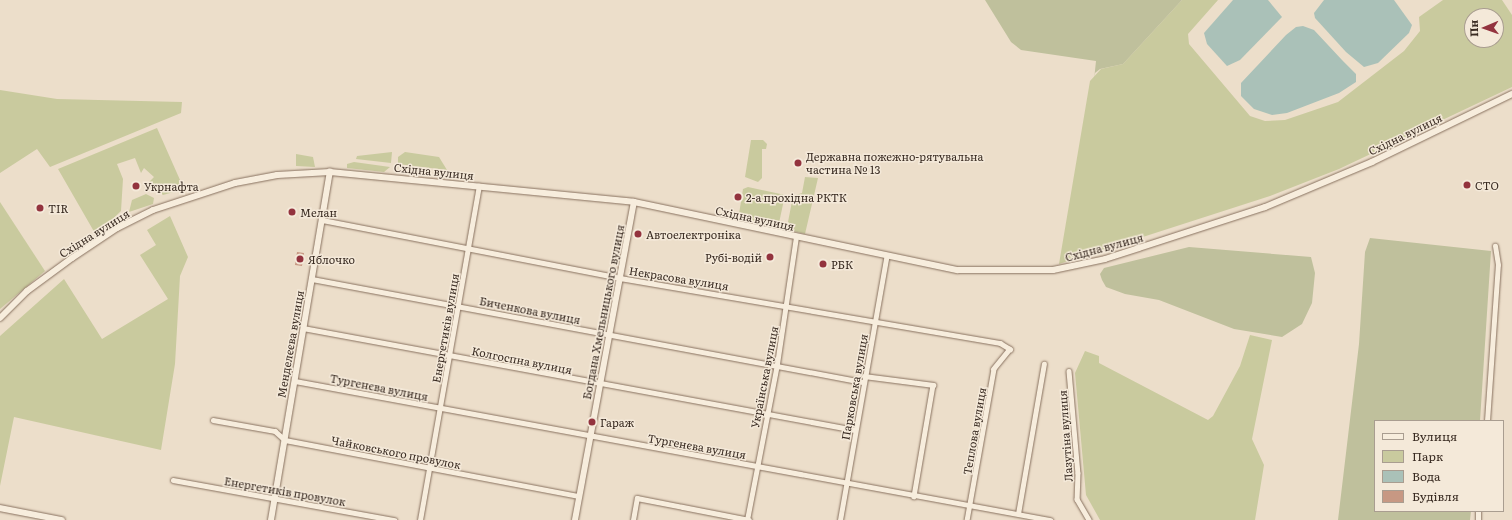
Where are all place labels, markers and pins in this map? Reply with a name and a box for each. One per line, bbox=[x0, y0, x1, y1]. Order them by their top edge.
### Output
place label: Державна пожежно-рятувальна частина № 13 bbox=[806, 150, 984, 176]
marker: Державна пожежно-рятувальна частина № 13 bbox=[793, 158, 803, 168]
place label: СТО bbox=[1475, 178, 1499, 192]
place label: Укрнафта bbox=[144, 179, 199, 193]
marker: СТО bbox=[1462, 180, 1472, 190]
marker: Укрнафта bbox=[131, 181, 141, 191]
place label: 2-а прохідна РКТК bbox=[746, 190, 847, 204]
marker: 2-а прохідна РКТК bbox=[733, 192, 743, 202]
place label: TIR bbox=[48, 201, 69, 215]
marker: TIR bbox=[35, 203, 45, 213]
place label: Мелан bbox=[300, 205, 337, 219]
marker: Мелан bbox=[287, 207, 297, 217]
place label: Автоелектроніка bbox=[646, 227, 741, 241]
marker: Автоелектроніка bbox=[633, 229, 643, 239]
place label: Рубі-водій bbox=[705, 250, 762, 264]
place label: Яблочко bbox=[308, 252, 355, 266]
marker: Рубі-водій bbox=[765, 252, 775, 262]
marker: Яблочко bbox=[295, 254, 305, 264]
place label: РБК bbox=[831, 257, 853, 271]
marker: РБК bbox=[818, 259, 828, 269]
place label: Гараж bbox=[600, 415, 634, 429]
marker: Гараж bbox=[587, 417, 597, 427]

